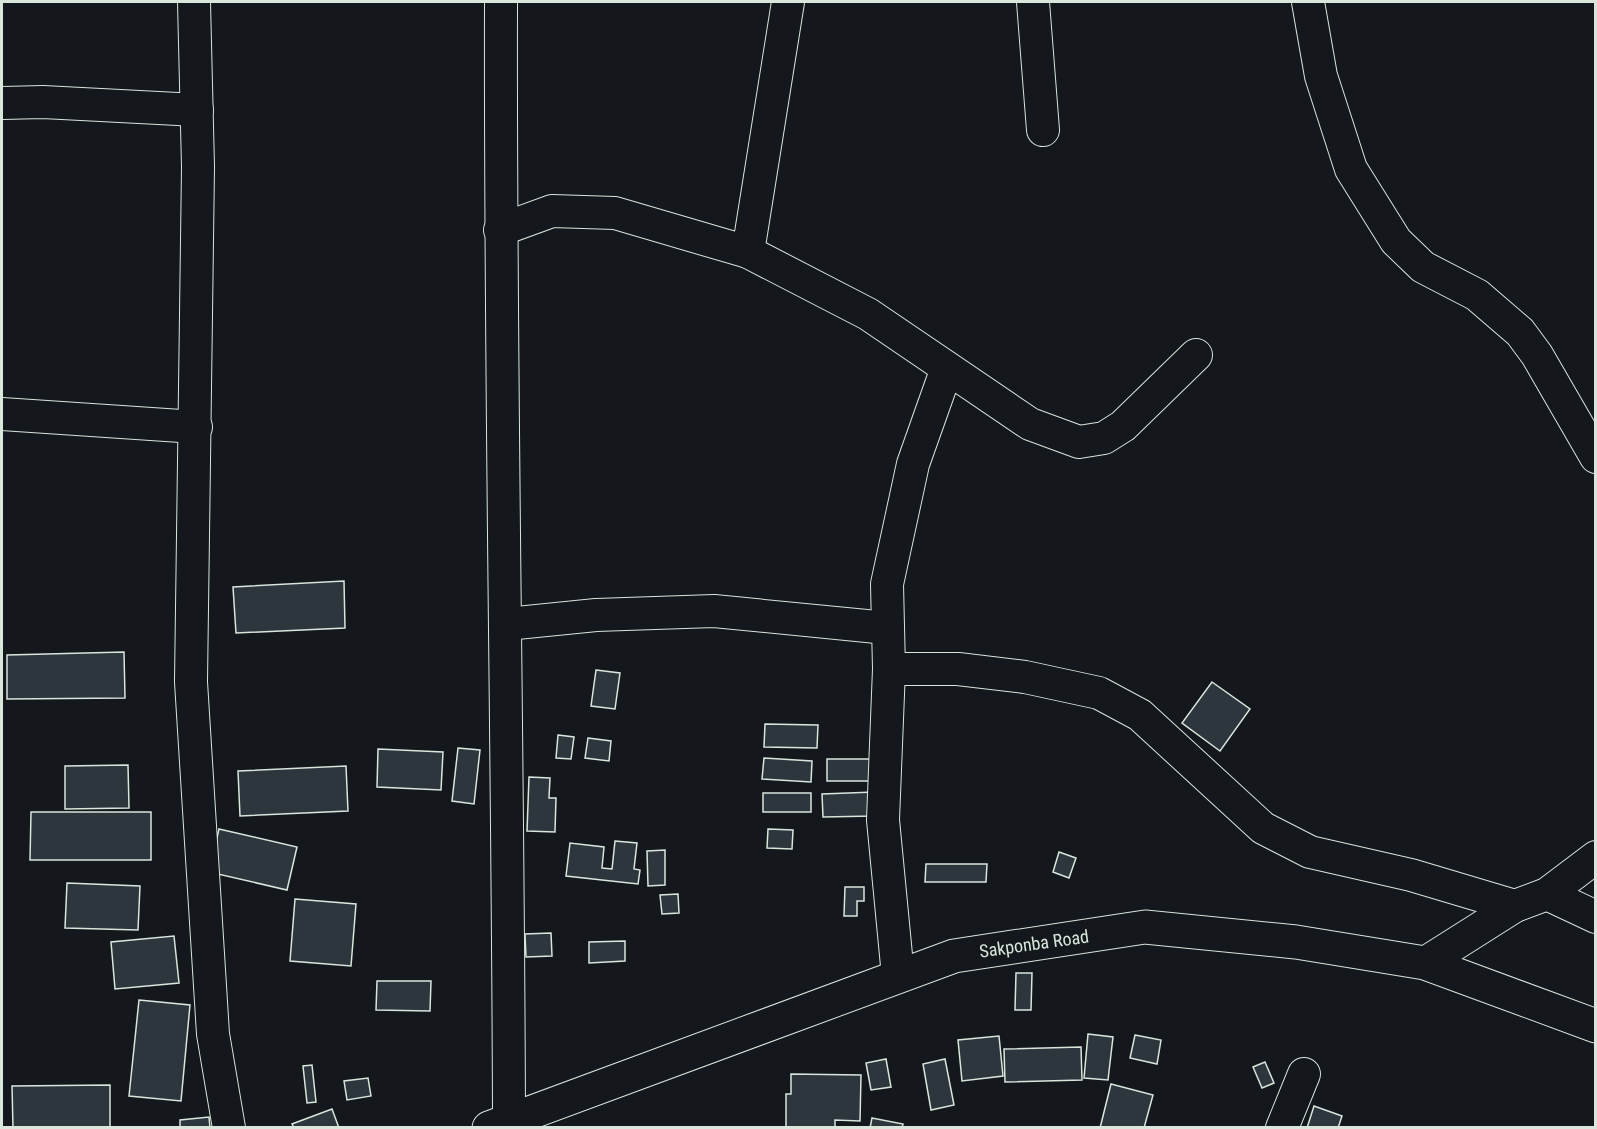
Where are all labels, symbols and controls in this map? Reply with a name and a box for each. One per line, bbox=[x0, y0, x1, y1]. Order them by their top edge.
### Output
street label: Sakponba Road bbox=[978, 925, 1090, 962]

